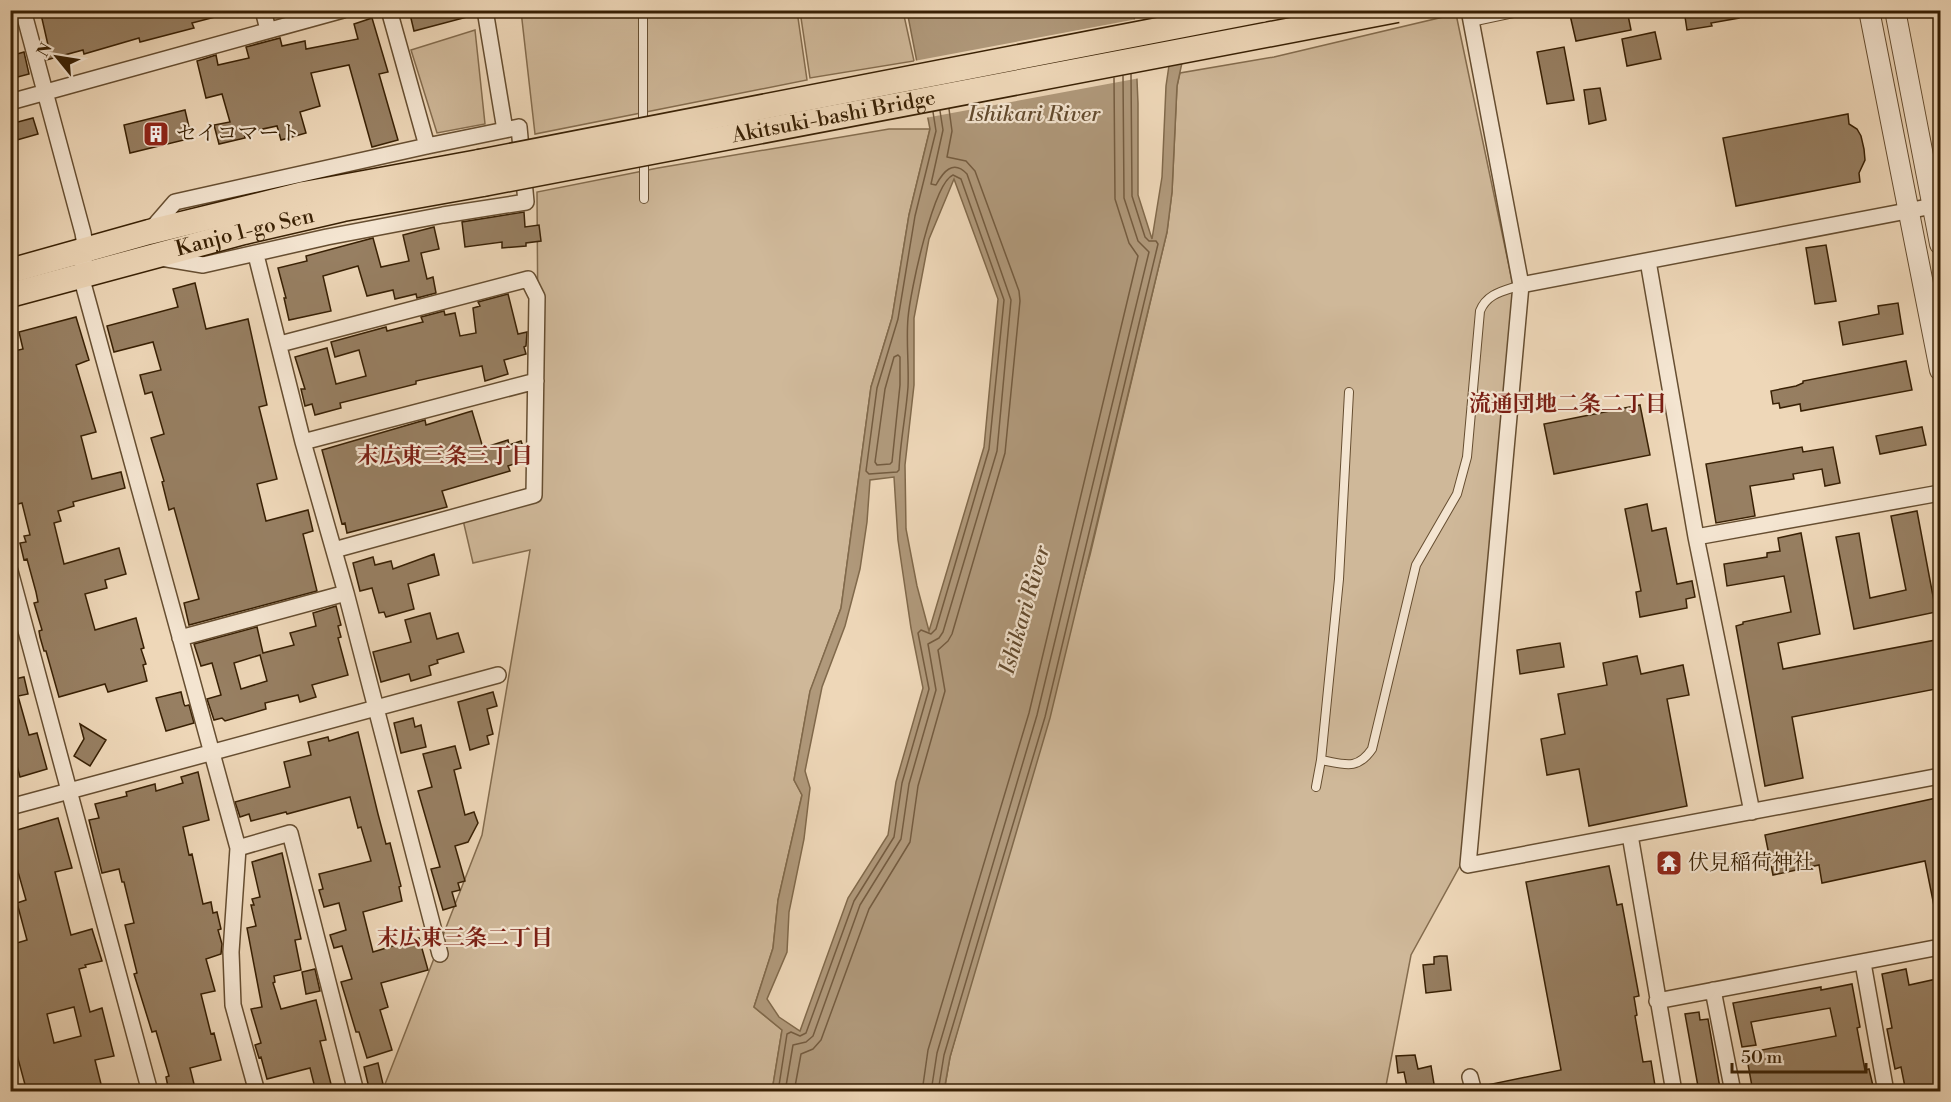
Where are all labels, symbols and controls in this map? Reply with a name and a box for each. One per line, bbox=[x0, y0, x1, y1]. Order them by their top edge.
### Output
north arrow bbox=[27, 27, 87, 87]
text: N bbox=[33, 39, 57, 60]
street label: Akitsuki-bashi Bridge bbox=[729, 85, 938, 150]
water label: Ishikari River bbox=[967, 101, 1101, 128]
building icon: セイコマート bbox=[141, 119, 171, 149]
place label: セイコマート bbox=[176, 121, 301, 147]
street label: Kanjo 1-go Sen bbox=[173, 203, 317, 263]
district label: 流通団地二条二丁目 bbox=[1469, 391, 1667, 418]
district label: 末広東三条三丁目 bbox=[357, 443, 533, 470]
water label: Ishikari River bbox=[993, 542, 1056, 679]
temple icon: 伏見稲荷神社 bbox=[1654, 848, 1684, 878]
place label: 伏見稲荷神社 bbox=[1688, 850, 1814, 876]
district label: 末広東三条二丁目 bbox=[377, 925, 553, 952]
scale bar bbox=[1732, 1036, 1866, 1074]
text: 50 m bbox=[1741, 1046, 1783, 1069]

